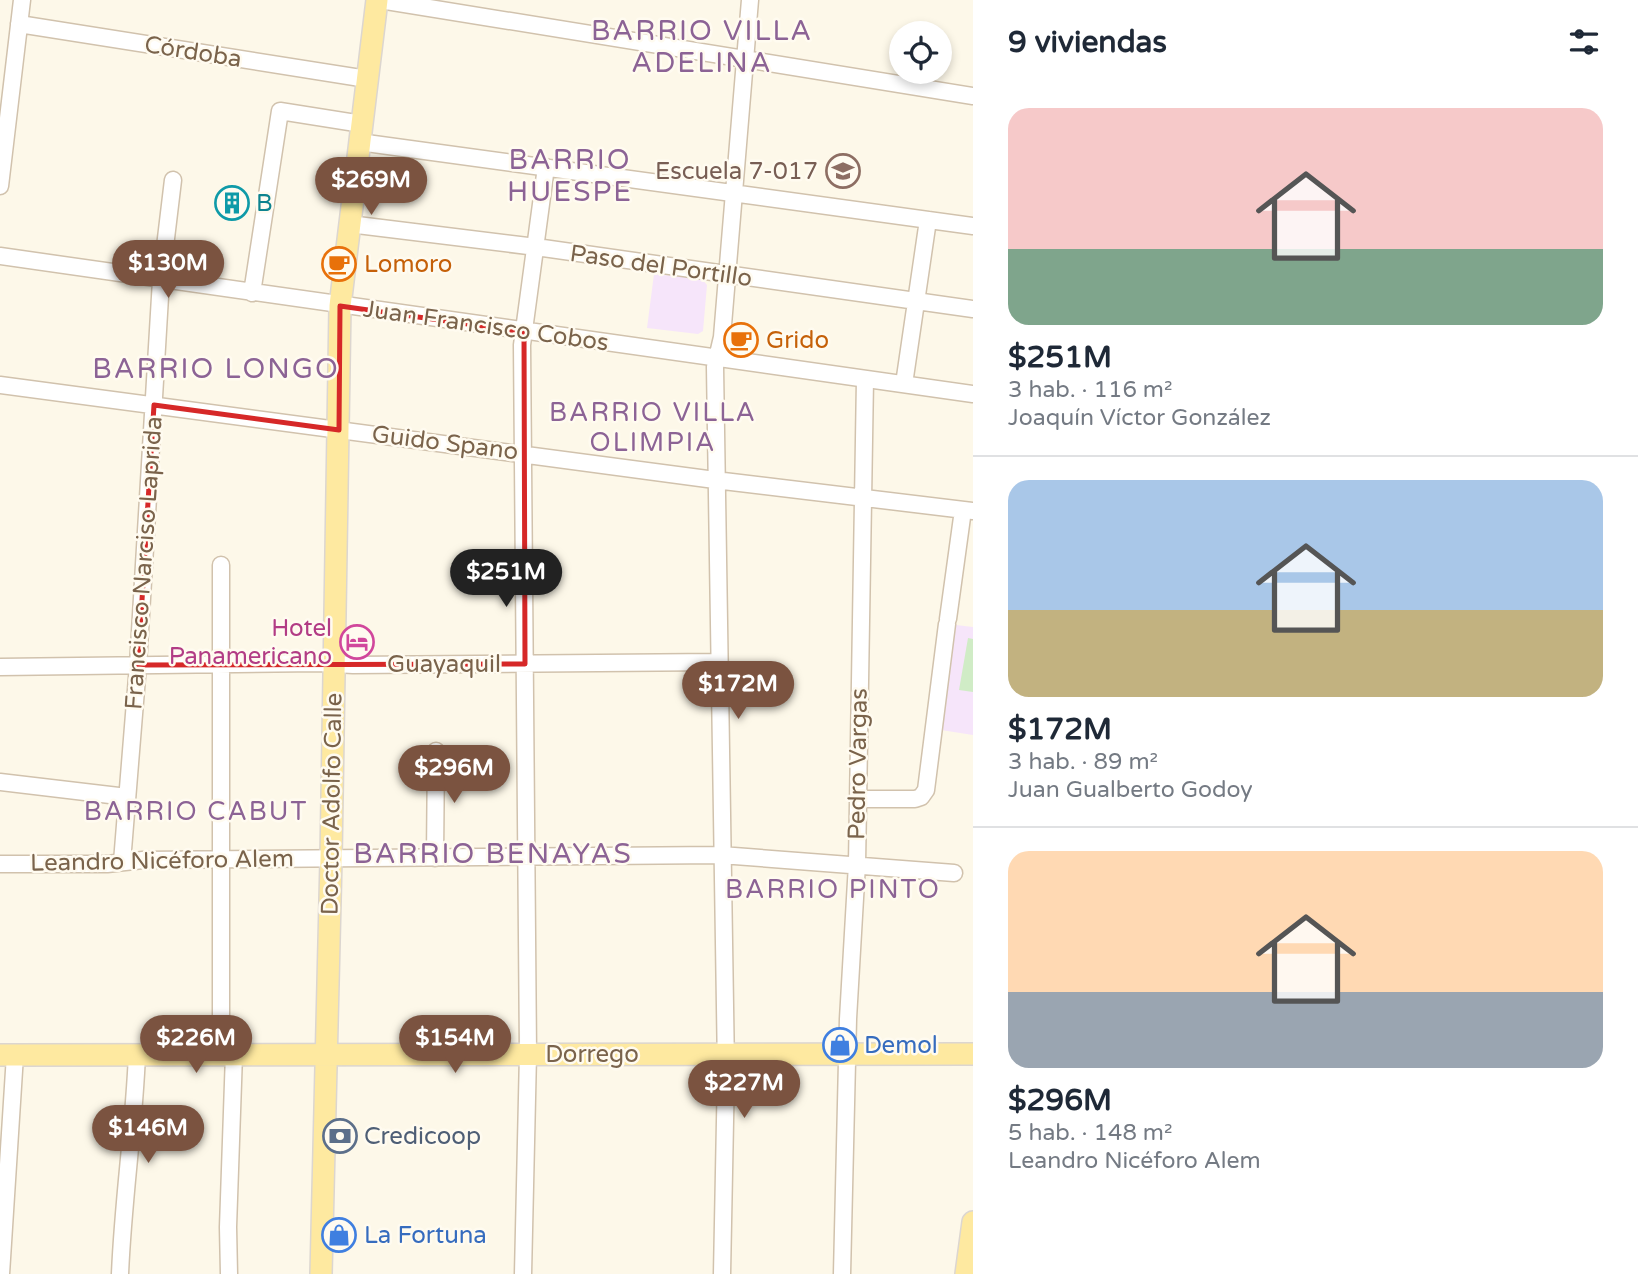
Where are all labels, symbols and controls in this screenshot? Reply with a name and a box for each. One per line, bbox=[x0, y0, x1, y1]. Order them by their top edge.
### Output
district label: BARRIO VILLA ADELINA bbox=[591, 14, 813, 80]
map controls bbox=[889, 21, 952, 84]
button: locate bbox=[889, 21, 952, 84]
icon: filters bbox=[1565, 23, 1603, 61]
text: 9 viviendas bbox=[1008, 24, 1167, 61]
street label: Córdoba bbox=[142, 30, 244, 74]
district label: BARRIO HUESPE bbox=[507, 143, 633, 209]
school or university icon: Escuela 7-017 bbox=[824, 152, 862, 190]
icon: home bbox=[1243, 153, 1369, 279]
place label: Escuela 7-017 bbox=[655, 157, 818, 186]
pin: $269M bbox=[322, 158, 420, 217]
text: $269M bbox=[331, 166, 411, 194]
building icon: B bbox=[213, 184, 251, 222]
place label: B bbox=[256, 189, 273, 218]
street label: Paso del Portillo bbox=[568, 239, 754, 293]
pin: $130M bbox=[119, 240, 217, 300]
cafe icon: Lomoro bbox=[320, 245, 358, 283]
text: $130M bbox=[128, 249, 208, 277]
place label: Lomoro bbox=[364, 250, 452, 279]
street label: Juan Francisco Cobos bbox=[362, 294, 610, 358]
cafe icon: Grido bbox=[722, 321, 760, 359]
place label: Grido bbox=[766, 326, 829, 355]
text: $251M bbox=[1008, 339, 1112, 376]
district label: BARRIO LONGO bbox=[92, 352, 340, 386]
text: 3 hab. · 116 m² bbox=[1008, 376, 1173, 404]
district label: BARRIO VILLA OLIMPIA bbox=[549, 397, 757, 458]
text: Joaquín Víctor González bbox=[1008, 404, 1271, 432]
street label: Francisco Narciso Laprida bbox=[119, 415, 169, 711]
street label: Guido Spano bbox=[370, 420, 520, 466]
icon: home bbox=[1243, 525, 1369, 651]
pin: $251M bbox=[457, 550, 555, 609]
text: $251M bbox=[466, 558, 546, 586]
place label: Hotel Panamericano bbox=[169, 614, 332, 671]
hotel icon: Hotel Panamericano bbox=[338, 623, 376, 661]
street label: Guayaquil bbox=[387, 650, 501, 679]
pin: $172M bbox=[689, 662, 787, 721]
text: $172M bbox=[698, 670, 778, 698]
street label: Pedro Vargas bbox=[842, 688, 874, 840]
street label: Doctor Adolfo Calle bbox=[316, 693, 348, 915]
text: $172M bbox=[1008, 711, 1112, 748]
pin: $296M bbox=[405, 746, 503, 805]
text: 3 hab. · 89 m² bbox=[1008, 748, 1158, 776]
text: $296M bbox=[414, 754, 494, 782]
text: Juan Gualberto Godoy bbox=[1008, 776, 1253, 804]
district label: BARRIO CABUT bbox=[84, 796, 308, 827]
district label: BARRIO BENAYAS bbox=[353, 837, 633, 871]
street label: Leandro Nicéforo Alem bbox=[30, 844, 294, 878]
district label: BARRIO PINTO bbox=[725, 874, 941, 905]
icon: home bbox=[1243, 896, 1369, 1022]
pin: $226M bbox=[147, 1016, 245, 1075]
pin: $154M bbox=[406, 1016, 504, 1075]
text: $226M bbox=[156, 1024, 236, 1052]
text: $154M bbox=[415, 1024, 495, 1052]
shop icon: Demol bbox=[821, 1026, 859, 1064]
place label: Demol bbox=[864, 1031, 938, 1060]
street label: Dorrego bbox=[545, 1040, 639, 1069]
pin: $227M bbox=[695, 1060, 793, 1120]
text: $227M bbox=[704, 1069, 784, 1097]
text: $296M bbox=[1008, 1082, 1112, 1119]
pin: $146M bbox=[99, 1106, 197, 1165]
text: $146M bbox=[108, 1114, 188, 1142]
bank icon: Credicoop bbox=[321, 1117, 359, 1155]
text: 5 hab. · 148 m² bbox=[1008, 1119, 1173, 1147]
place label: Credicoop bbox=[364, 1122, 481, 1151]
text: Leandro Nicéforo Alem bbox=[1008, 1147, 1261, 1175]
shop icon: La Fortuna bbox=[320, 1216, 358, 1254]
place label: La Fortuna bbox=[364, 1221, 487, 1250]

